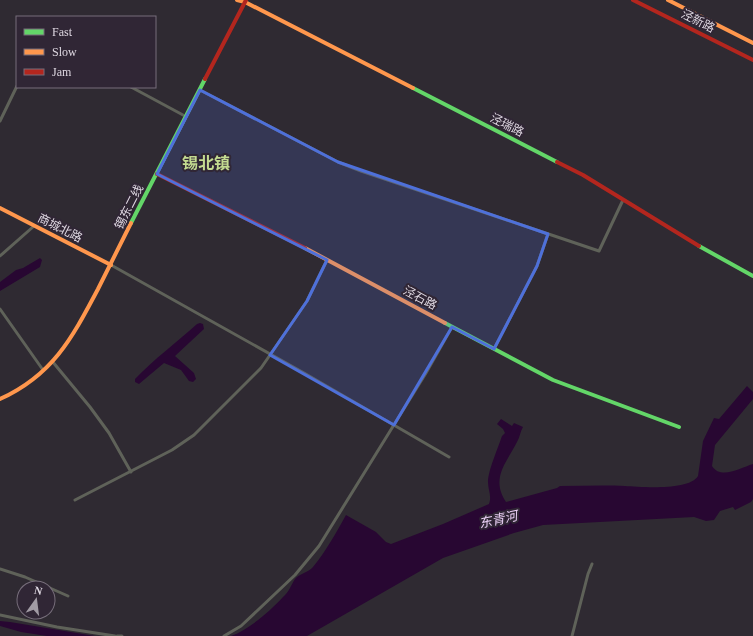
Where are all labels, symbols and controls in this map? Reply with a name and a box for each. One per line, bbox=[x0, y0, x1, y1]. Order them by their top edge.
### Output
street label: 泾新路 bbox=[679, 7, 717, 35]
legend bbox=[16, 16, 156, 88]
text: Fast bbox=[52, 25, 73, 39]
text: Slow bbox=[52, 45, 77, 59]
text: Jam bbox=[52, 65, 72, 79]
street label: 泾瑞路 bbox=[488, 111, 526, 139]
district label: 锡北镇 bbox=[182, 154, 230, 172]
street label: 锡东二线 bbox=[112, 182, 146, 232]
street label: 商城北路 bbox=[35, 211, 85, 245]
street label: 泾石路 bbox=[401, 283, 439, 313]
water label: 东青河 bbox=[477, 507, 522, 531]
north arrow bbox=[16, 580, 56, 620]
text: N bbox=[33, 584, 44, 597]

